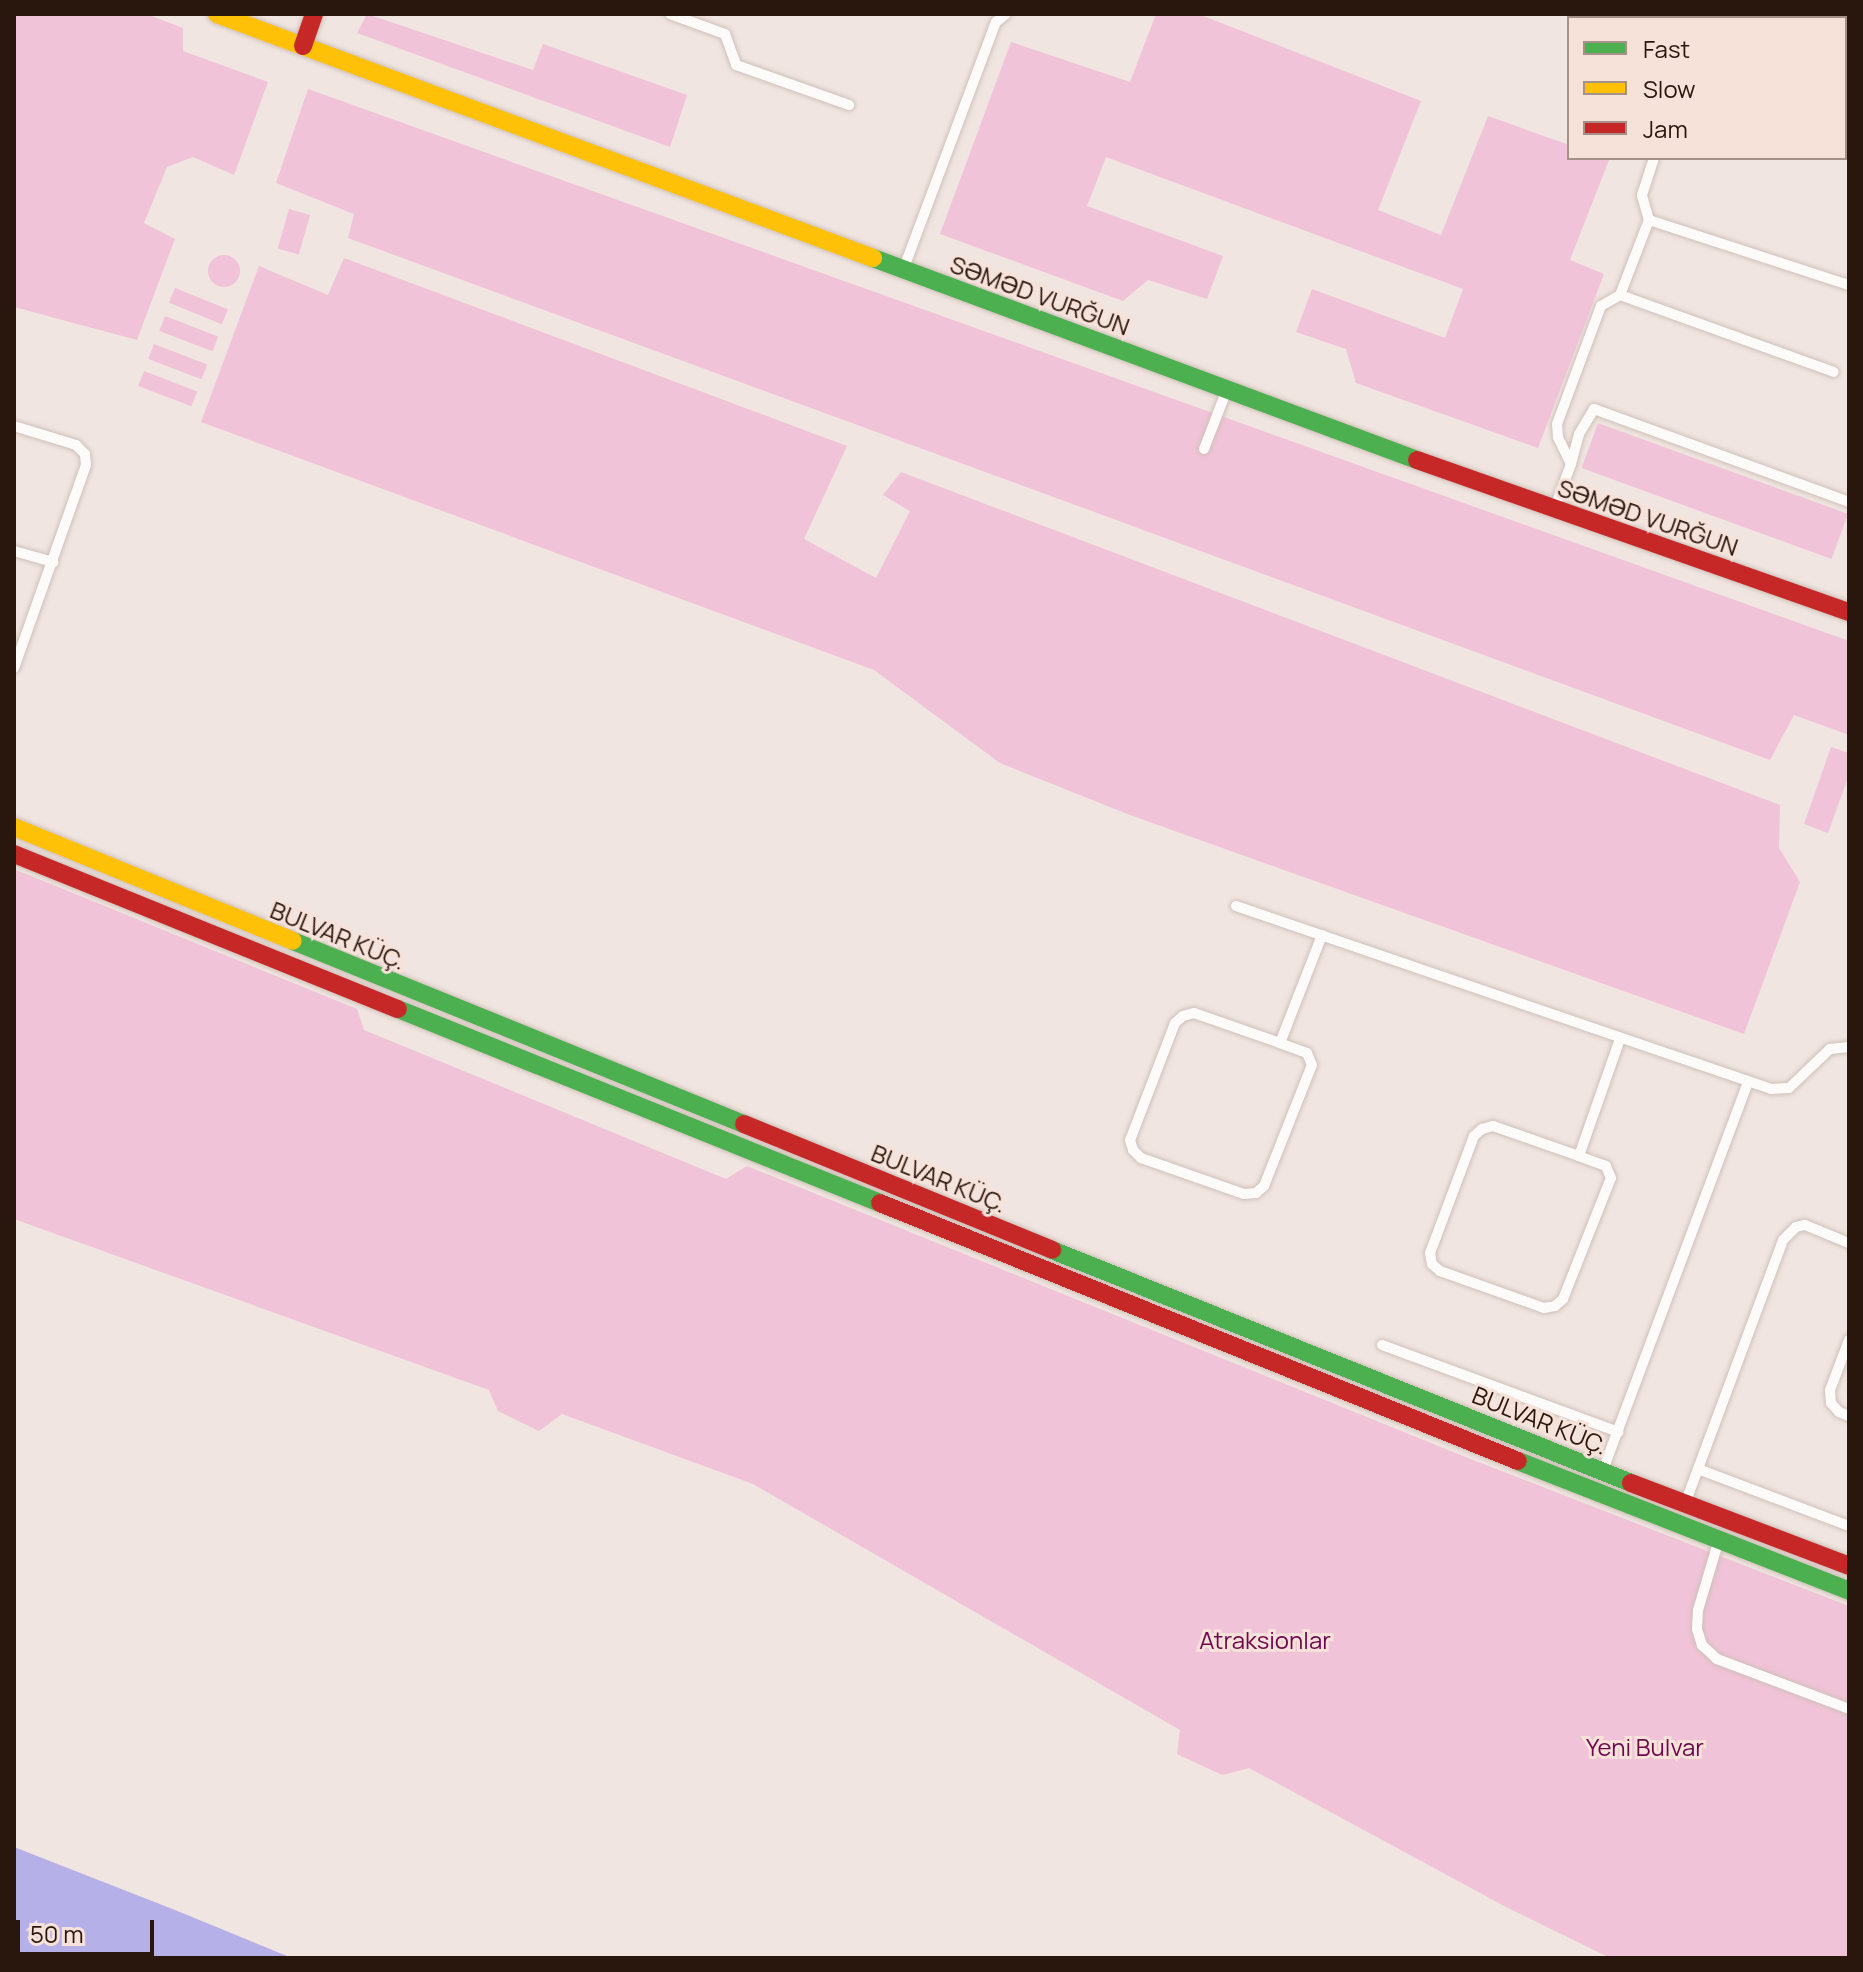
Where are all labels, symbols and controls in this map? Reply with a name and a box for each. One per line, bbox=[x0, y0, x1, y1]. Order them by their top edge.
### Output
legend bbox=[1567, 16, 1847, 160]
text: Fast bbox=[1643, 32, 1690, 65]
text: Slow bbox=[1643, 72, 1696, 105]
text: Jam bbox=[1643, 112, 1688, 145]
street label: SƏMƏD VURĞUN bbox=[946, 249, 1134, 341]
street label: SƏMƏD VURĞUN bbox=[1554, 473, 1742, 561]
street label: BULVAR KÜÇ. bbox=[266, 895, 410, 975]
street label: BULVAR KÜÇ. bbox=[867, 1138, 1011, 1218]
street label: BULVAR KÜÇ. bbox=[1468, 1380, 1612, 1460]
park label: Atraksionlar bbox=[1199, 1626, 1331, 1654]
park label: Yeni Bulvar bbox=[1586, 1733, 1704, 1761]
scale bar bbox=[20, 1904, 158, 1954]
text: 50 m bbox=[30, 1917, 84, 1950]

